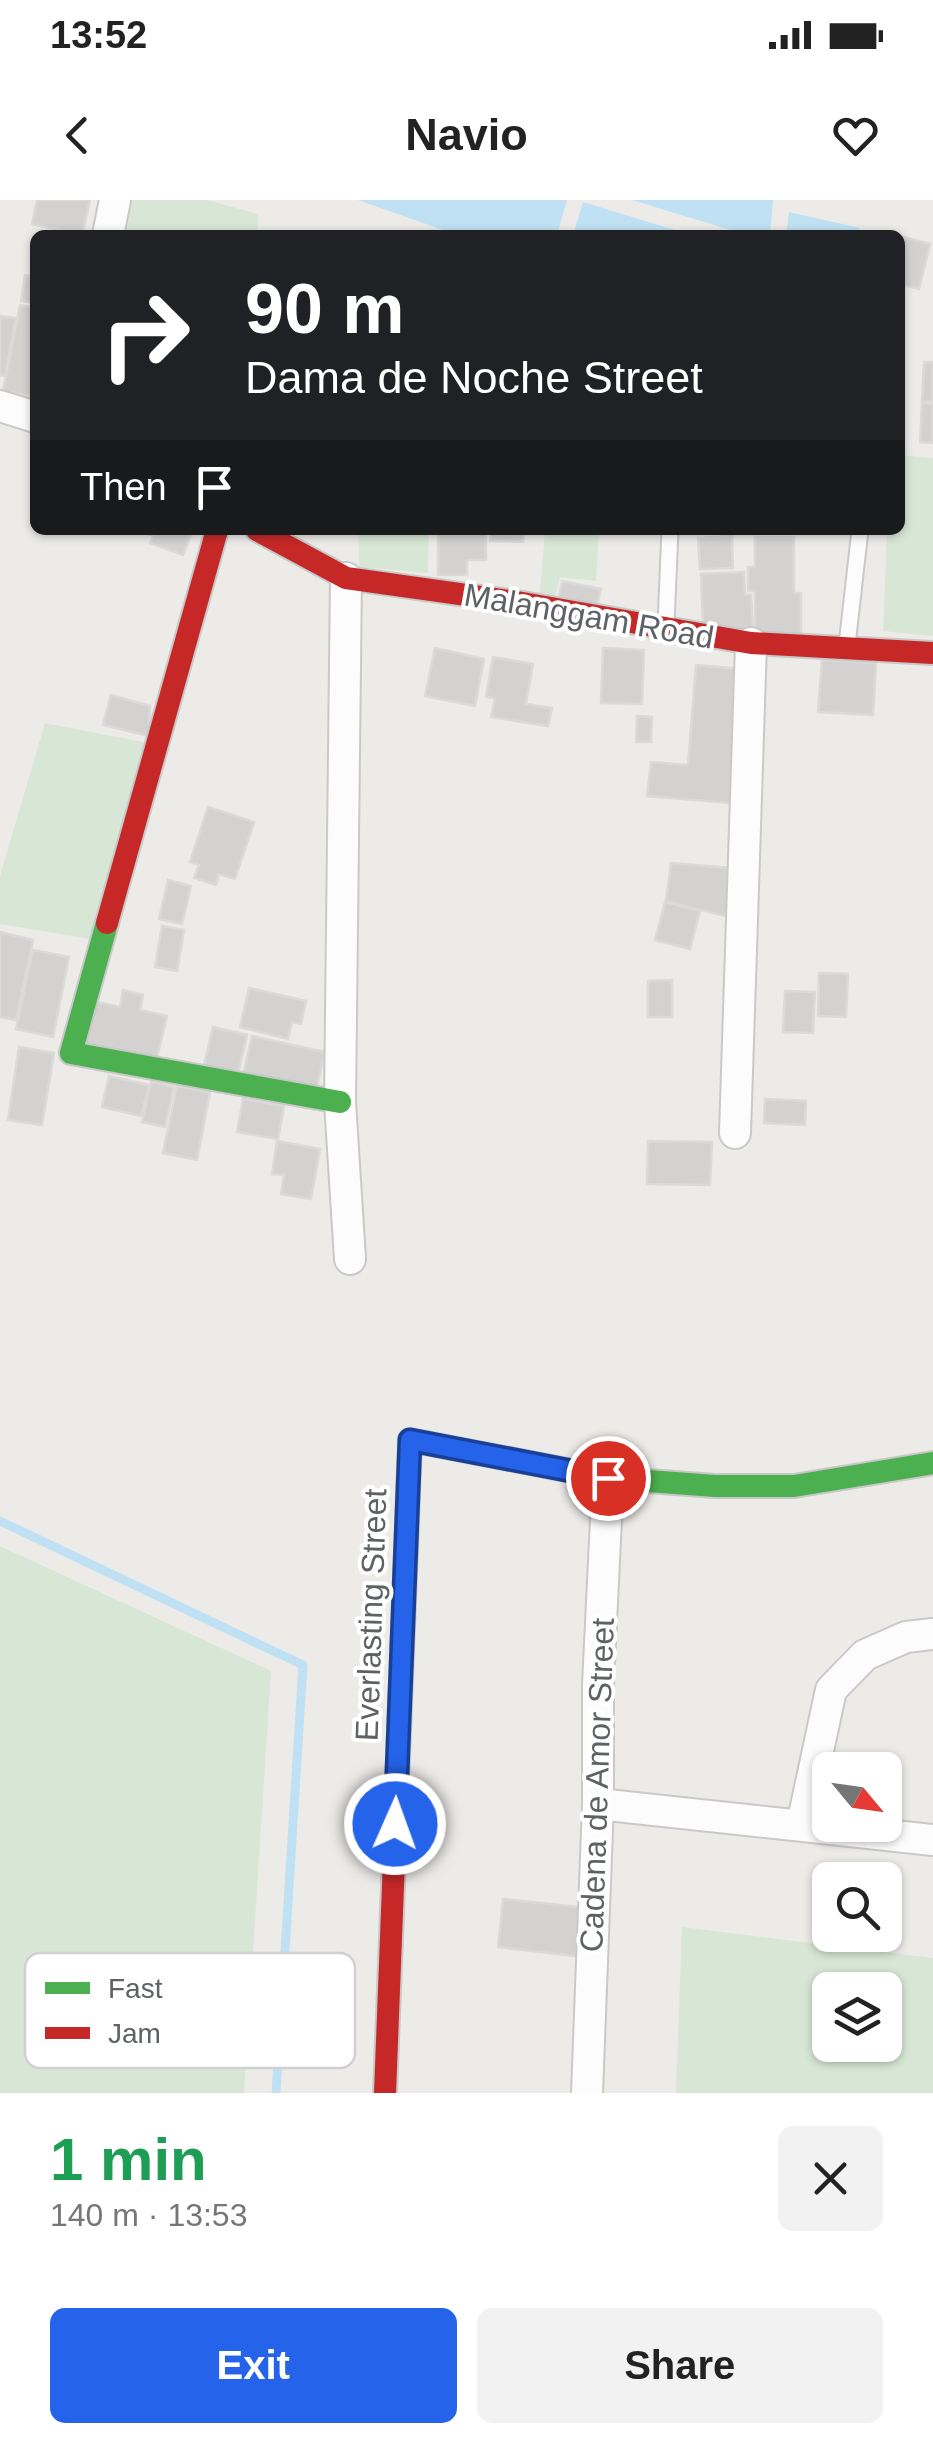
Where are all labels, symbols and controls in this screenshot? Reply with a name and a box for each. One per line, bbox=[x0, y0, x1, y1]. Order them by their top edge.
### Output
text: 13:52 bbox=[50, 14, 147, 56]
icon: back bbox=[50, 108, 105, 163]
icon: heart bbox=[828, 108, 883, 163]
text: Navio bbox=[405, 109, 528, 160]
icon: right bbox=[80, 270, 210, 400]
text: 90 m bbox=[245, 270, 405, 348]
text: Dama de Noche Street bbox=[245, 352, 703, 403]
icon: arrive bbox=[187, 460, 242, 515]
text: Then bbox=[80, 466, 167, 508]
street label: Malanggam Road bbox=[461, 576, 717, 656]
pin bbox=[566, 1436, 651, 1521]
icon: arrive bbox=[581, 1451, 636, 1506]
street label: Everlasting Street bbox=[349, 1488, 393, 1742]
street label: Cadena de Amor Street bbox=[573, 1617, 621, 1953]
north arrow bbox=[812, 1752, 902, 1842]
map controls bbox=[812, 1752, 902, 2062]
position arrow bbox=[343, 1772, 447, 1876]
button: search bbox=[812, 1862, 902, 1952]
legend bbox=[25, 1953, 355, 2068]
button: layers bbox=[812, 1972, 902, 2062]
text: Fast bbox=[108, 1973, 163, 2004]
text: Jam bbox=[108, 2018, 161, 2049]
text: 1 min bbox=[50, 2126, 207, 2193]
button: close bbox=[778, 2126, 883, 2231]
text: 140 m · 13:53 bbox=[50, 2197, 247, 2233]
button: Exit bbox=[50, 2308, 457, 2423]
button: Share bbox=[477, 2308, 883, 2423]

